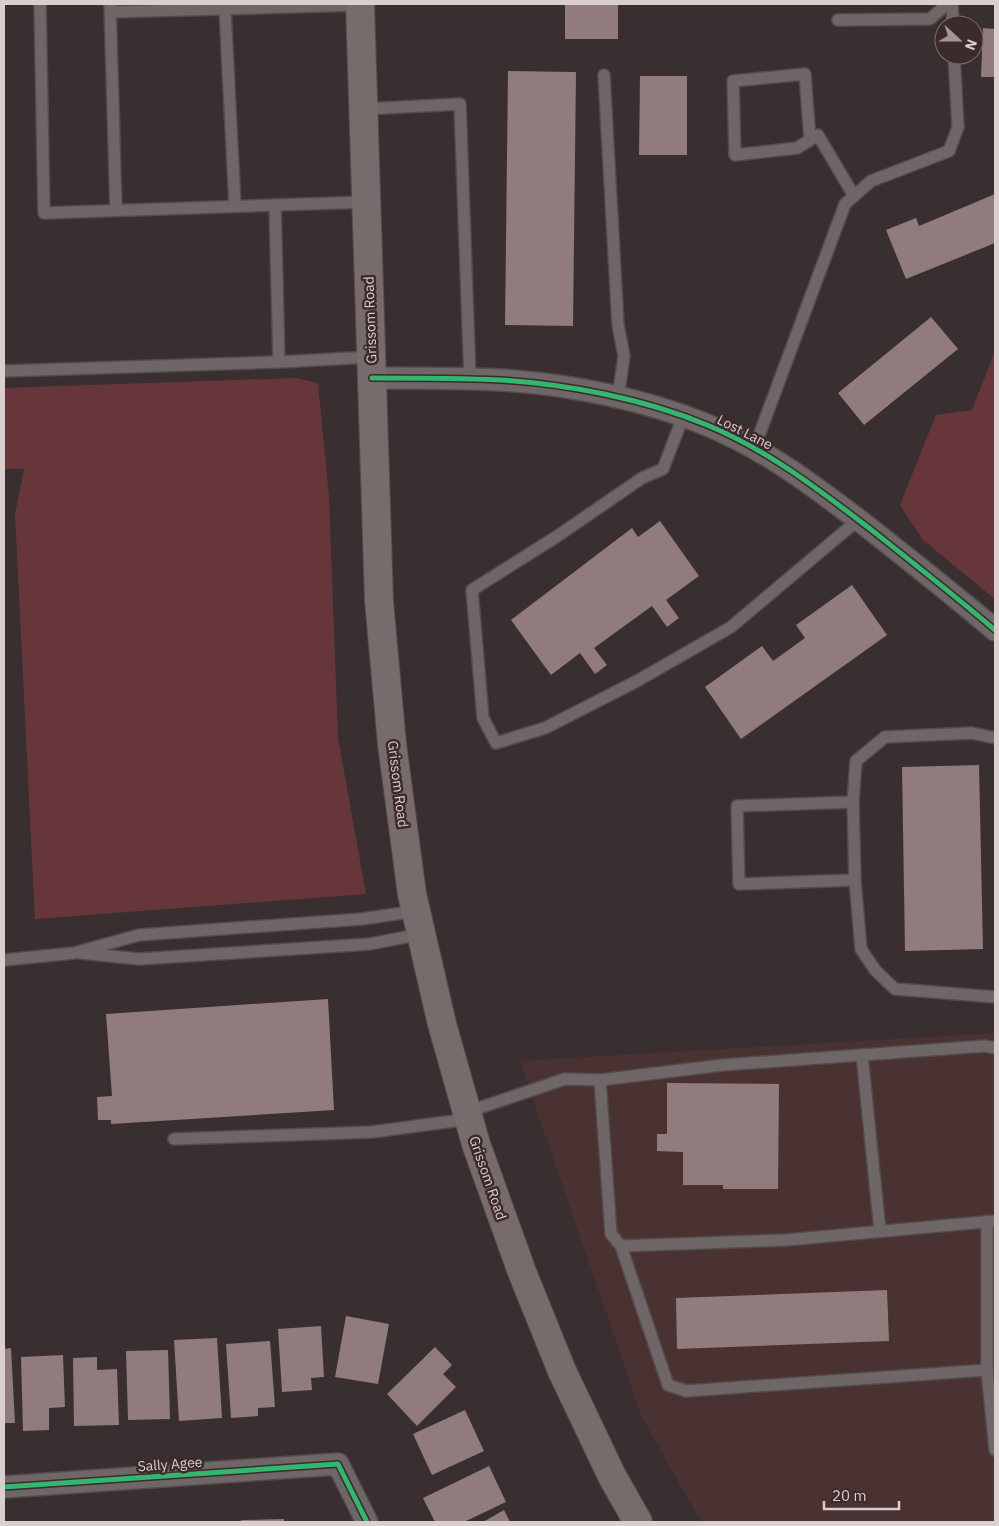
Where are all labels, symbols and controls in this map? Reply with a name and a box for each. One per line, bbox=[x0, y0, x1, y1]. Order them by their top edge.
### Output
north arrow bbox=[934, 15, 984, 65]
text: N bbox=[961, 37, 981, 53]
street label: Grissom Road bbox=[359, 276, 381, 364]
street label: Lost Lane bbox=[714, 410, 776, 454]
street label: Grissom Road bbox=[384, 739, 412, 829]
street label: Grissom Road bbox=[465, 1134, 511, 1222]
street label: Sally Agee bbox=[137, 1453, 203, 1475]
scale bar bbox=[824, 1478, 899, 1510]
text: 20 m bbox=[832, 1486, 867, 1505]

